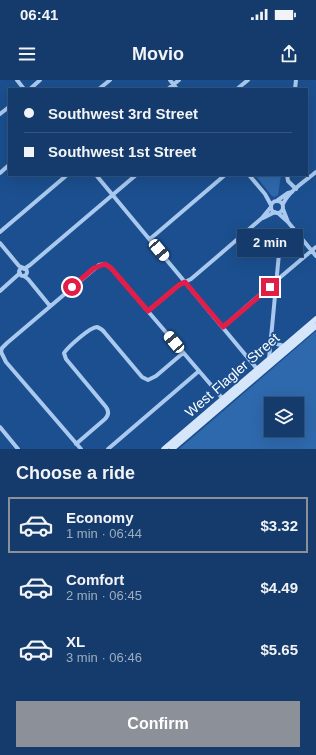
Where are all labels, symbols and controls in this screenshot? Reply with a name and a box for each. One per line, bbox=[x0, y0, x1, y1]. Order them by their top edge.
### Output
text: 06:41 bbox=[20, 6, 58, 23]
icon: menu bbox=[16, 43, 38, 65]
icon: share bbox=[278, 43, 300, 65]
text: Movio bbox=[132, 44, 184, 64]
text: Southwest 3rd Street bbox=[48, 105, 198, 122]
text: Southwest 1st Street bbox=[48, 143, 196, 160]
callout: 2 min bbox=[237, 229, 303, 257]
text: 2 min bbox=[253, 235, 287, 250]
car bbox=[147, 237, 171, 263]
route start bbox=[63, 278, 81, 296]
route end bbox=[261, 278, 279, 296]
car bbox=[162, 329, 186, 355]
street label: West Flagler Street bbox=[182, 330, 282, 420]
map controls bbox=[264, 397, 304, 437]
button: layers bbox=[264, 397, 304, 437]
text: Choose a ride bbox=[16, 463, 135, 483]
icon: car bbox=[18, 507, 54, 543]
text: Economy bbox=[66, 509, 134, 526]
text: $3.32 bbox=[260, 517, 298, 534]
text: 1 min · 06:44 bbox=[66, 526, 142, 541]
icon: car bbox=[18, 569, 54, 605]
text: Comfort bbox=[66, 571, 124, 588]
text: $4.49 bbox=[260, 579, 298, 596]
text: 2 min · 06:45 bbox=[66, 588, 142, 603]
icon: car bbox=[18, 631, 54, 667]
text: XL bbox=[66, 633, 85, 650]
text: $5.65 bbox=[260, 641, 298, 658]
text: 3 min · 06:46 bbox=[66, 650, 142, 665]
button: Confirm bbox=[16, 701, 300, 747]

